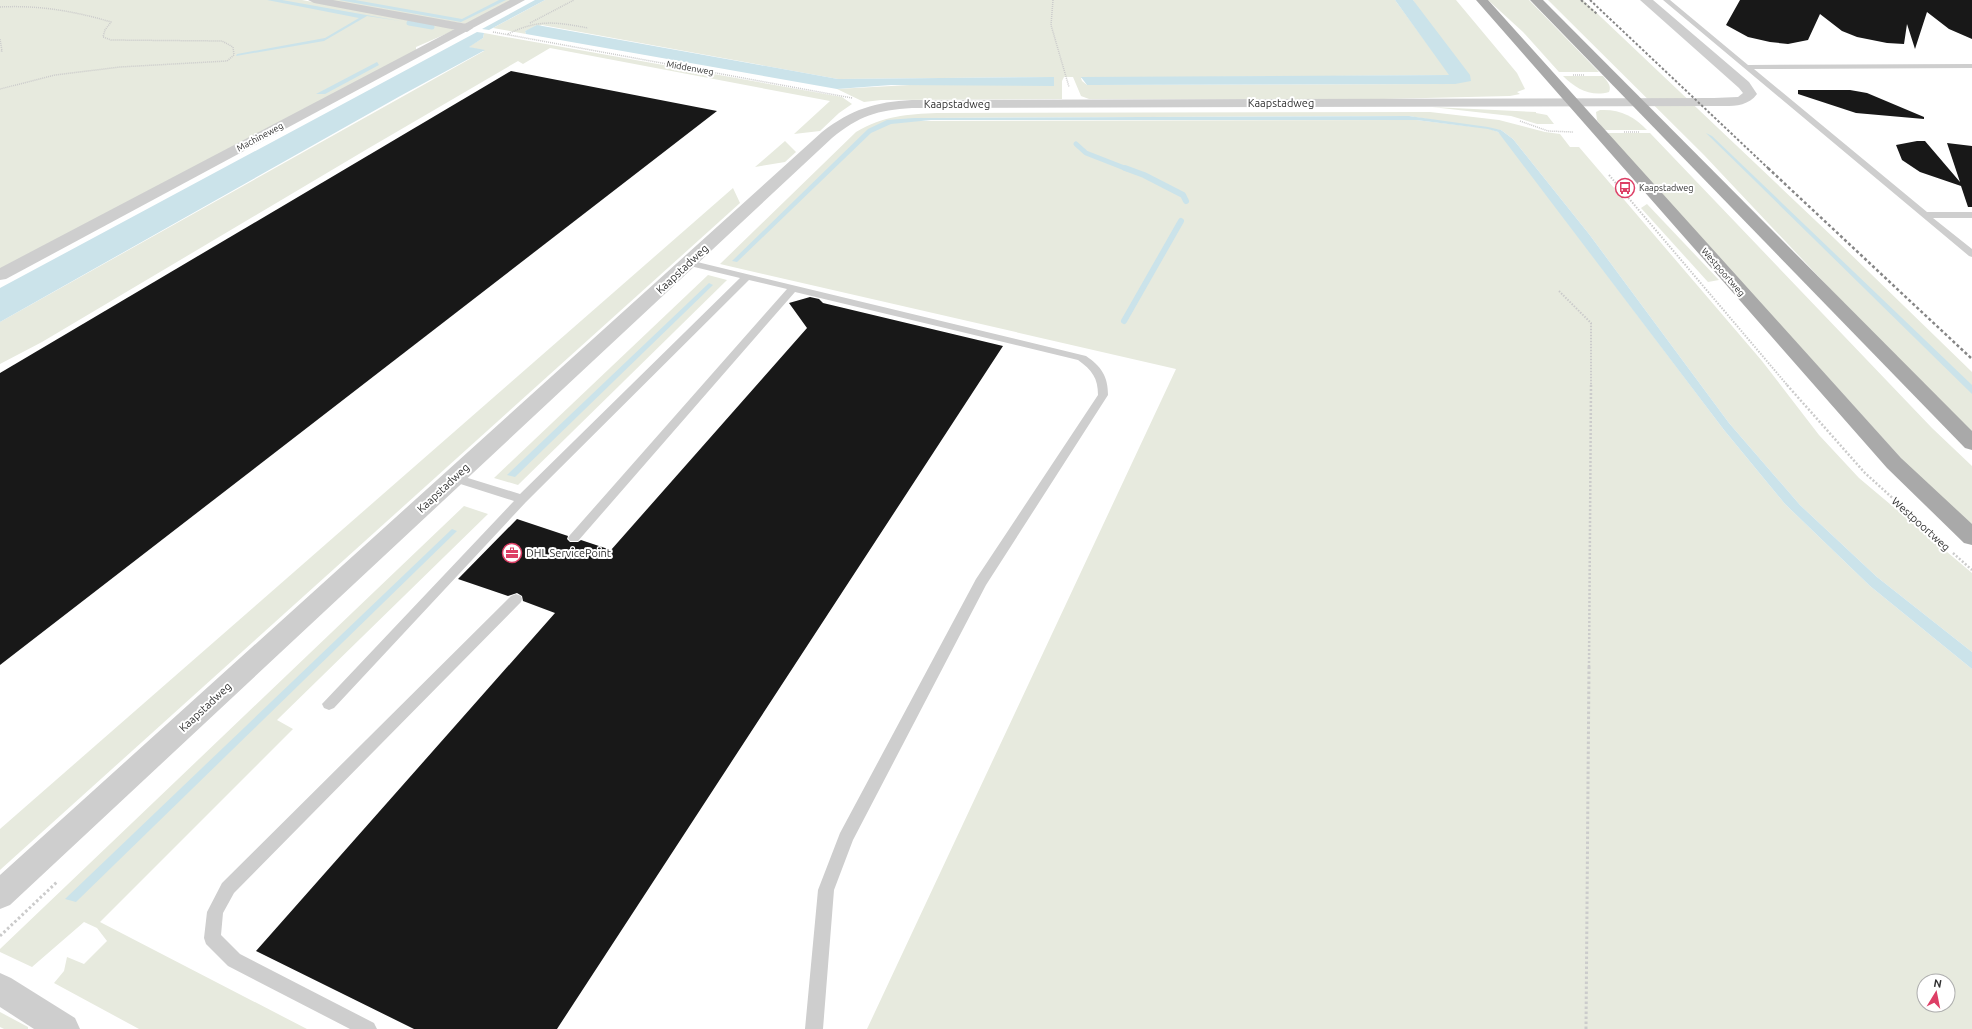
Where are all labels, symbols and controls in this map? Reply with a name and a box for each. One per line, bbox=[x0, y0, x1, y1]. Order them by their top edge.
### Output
street label: Middenweg bbox=[666, 59, 714, 77]
street label: Kaapstadweg bbox=[1248, 97, 1314, 109]
street label: Kaapstadweg bbox=[924, 98, 990, 110]
street label: Machineweg bbox=[235, 121, 285, 153]
bus stop icon: Kaapstadweg bbox=[1614, 177, 1636, 199]
place label: Kaapstadweg bbox=[1639, 183, 1693, 193]
street label: Kaapstadweg bbox=[654, 242, 710, 296]
street label: Westpoortweg bbox=[1699, 246, 1747, 298]
street label: Kaapstadweg bbox=[415, 461, 471, 515]
street label: Westpoortweg bbox=[1890, 495, 1952, 553]
office icon: DHL ServicePoint bbox=[501, 542, 523, 564]
place label: DHL ServicePoint bbox=[526, 547, 612, 559]
street label: Kaapstadweg bbox=[177, 680, 233, 734]
north arrow bbox=[1916, 973, 1956, 1013]
text: N bbox=[1933, 977, 1943, 990]

